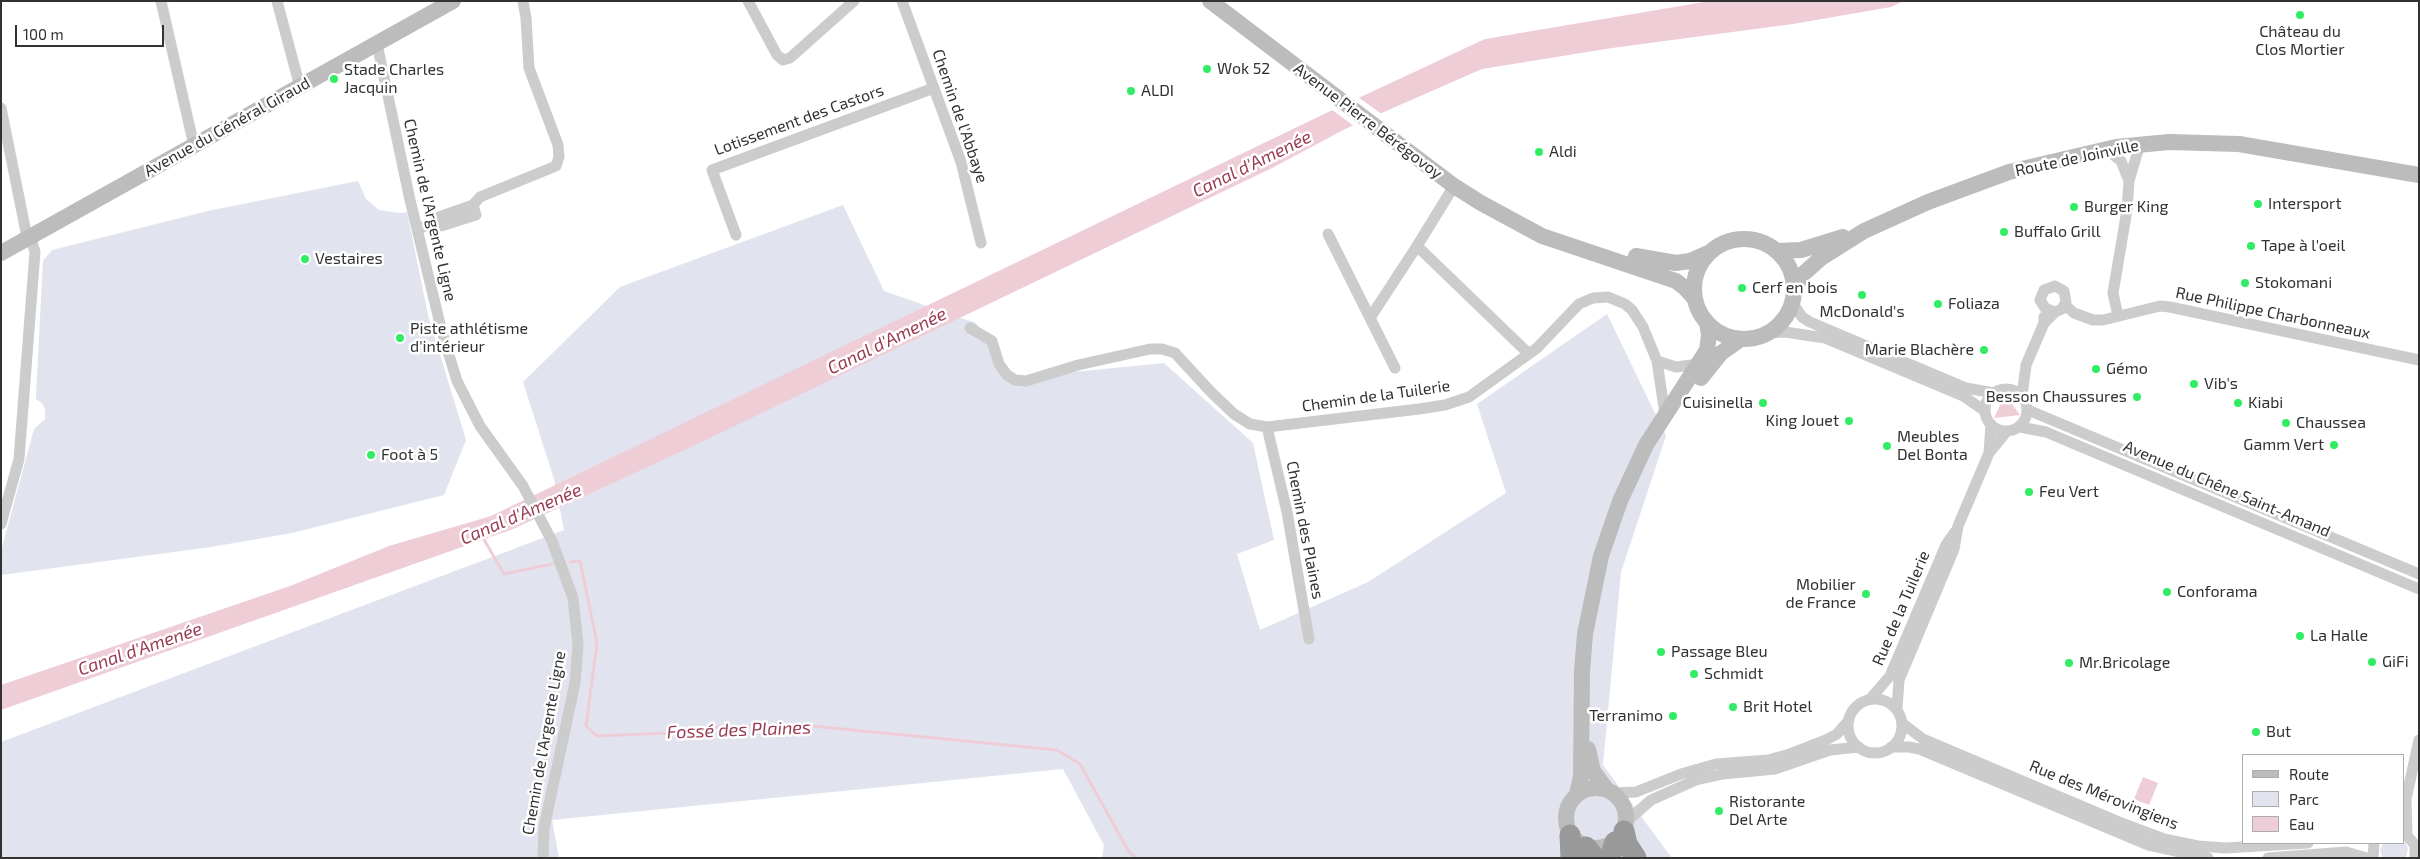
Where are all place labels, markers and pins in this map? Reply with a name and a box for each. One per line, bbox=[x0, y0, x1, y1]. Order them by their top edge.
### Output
marker: Château du Clos Mortier bbox=[2294, 9, 2306, 21]
place label: Château du Clos Mortier bbox=[2255, 22, 2345, 60]
place label: Wok 52 bbox=[1217, 59, 1270, 79]
place label: Stade Charles Jacquin bbox=[344, 60, 444, 98]
marker: Wok 52 bbox=[1201, 63, 1213, 75]
marker: Stade Charles Jacquin bbox=[328, 73, 340, 85]
place label: ALDI bbox=[1141, 81, 1174, 101]
marker: ALDI bbox=[1125, 85, 1137, 97]
place label: Aldi bbox=[1549, 142, 1577, 162]
marker: Aldi bbox=[1533, 146, 1545, 158]
place label: Intersport bbox=[2268, 194, 2342, 214]
place label: Burger King bbox=[2084, 197, 2168, 217]
marker: Intersport bbox=[2252, 198, 2264, 210]
marker: Burger King bbox=[2068, 201, 2080, 213]
place label: Buffalo Grill bbox=[2014, 222, 2101, 242]
marker: Buffalo Grill bbox=[1998, 226, 2010, 238]
place label: Tape à l'oeil bbox=[2261, 236, 2345, 256]
marker: Tape à l'oeil bbox=[2245, 240, 2257, 252]
place label: Vestaires bbox=[315, 249, 383, 269]
marker: Vestaires bbox=[299, 253, 311, 265]
place label: Stokomani bbox=[2255, 273, 2332, 293]
marker: Stokomani bbox=[2239, 277, 2251, 289]
place label: Cerf en bois bbox=[1752, 278, 1838, 298]
marker: Cerf en bois bbox=[1736, 282, 1748, 294]
marker: McDonald's bbox=[1856, 289, 1868, 301]
place label: Foliaza bbox=[1948, 294, 2000, 314]
marker: Foliaza bbox=[1932, 298, 1944, 310]
place label: McDonald's bbox=[1819, 302, 1905, 322]
place label: Piste athlétisme d'intérieur bbox=[410, 319, 528, 357]
marker: Piste athlétisme d'intérieur bbox=[394, 332, 406, 344]
place label: Marie Blachère bbox=[1865, 340, 1974, 360]
marker: Marie Blachère bbox=[1978, 344, 1990, 356]
place label: Gémo bbox=[2106, 359, 2148, 379]
marker: Gémo bbox=[2090, 363, 2102, 375]
place label: Vib's bbox=[2204, 374, 2238, 394]
marker: Vib's bbox=[2188, 378, 2200, 390]
place label: Besson Chaussures bbox=[1986, 387, 2127, 407]
marker: Besson Chaussures bbox=[2131, 391, 2143, 403]
place label: Cuisinella bbox=[1683, 393, 1753, 413]
place label: Kiabi bbox=[2248, 393, 2283, 413]
marker: Cuisinella bbox=[1757, 397, 1769, 409]
marker: Kiabi bbox=[2232, 397, 2244, 409]
place label: King Jouet bbox=[1765, 411, 1839, 431]
place label: Chaussea bbox=[2296, 413, 2366, 433]
marker: King Jouet bbox=[1843, 415, 1855, 427]
marker: Chaussea bbox=[2280, 417, 2292, 429]
place label: Meubles Del Bonta bbox=[1897, 427, 1968, 465]
place label: Gamm Vert bbox=[2243, 435, 2324, 455]
marker: Gamm Vert bbox=[2328, 439, 2340, 451]
marker: Meubles Del Bonta bbox=[1881, 440, 1893, 452]
place label: Foot à 5 bbox=[381, 445, 438, 465]
marker: Foot à 5 bbox=[365, 449, 377, 461]
place label: Feu Vert bbox=[2039, 482, 2099, 502]
marker: Feu Vert bbox=[2023, 486, 2035, 498]
place label: Mobilier de France bbox=[1786, 575, 1856, 613]
place label: Conforama bbox=[2177, 582, 2258, 602]
marker: Conforama bbox=[2161, 586, 2173, 598]
marker: Mobilier de France bbox=[1860, 588, 1872, 600]
place label: La Halle bbox=[2310, 626, 2368, 646]
marker: La Halle bbox=[2294, 630, 2306, 642]
place label: Passage Bleu bbox=[1671, 642, 1768, 662]
marker: Passage Bleu bbox=[1655, 646, 1667, 658]
place label: GiFi bbox=[2382, 652, 2409, 672]
place label: Mr.Bricolage bbox=[2079, 653, 2170, 673]
marker: GiFi bbox=[2366, 656, 2378, 668]
marker: Mr.Bricolage bbox=[2063, 657, 2075, 669]
place label: Schmidt bbox=[1704, 664, 1763, 684]
marker: Schmidt bbox=[1688, 668, 1700, 680]
place label: Brit Hotel bbox=[1743, 697, 1812, 717]
marker: Brit Hotel bbox=[1727, 701, 1739, 713]
place label: Terranimo bbox=[1589, 706, 1663, 726]
marker: Terranimo bbox=[1667, 710, 1679, 722]
place label: But bbox=[2266, 722, 2291, 742]
marker: But bbox=[2250, 726, 2262, 738]
place label: Ristorante Del Arte bbox=[1729, 792, 1805, 830]
marker: Ristorante Del Arte bbox=[1713, 805, 1725, 817]

